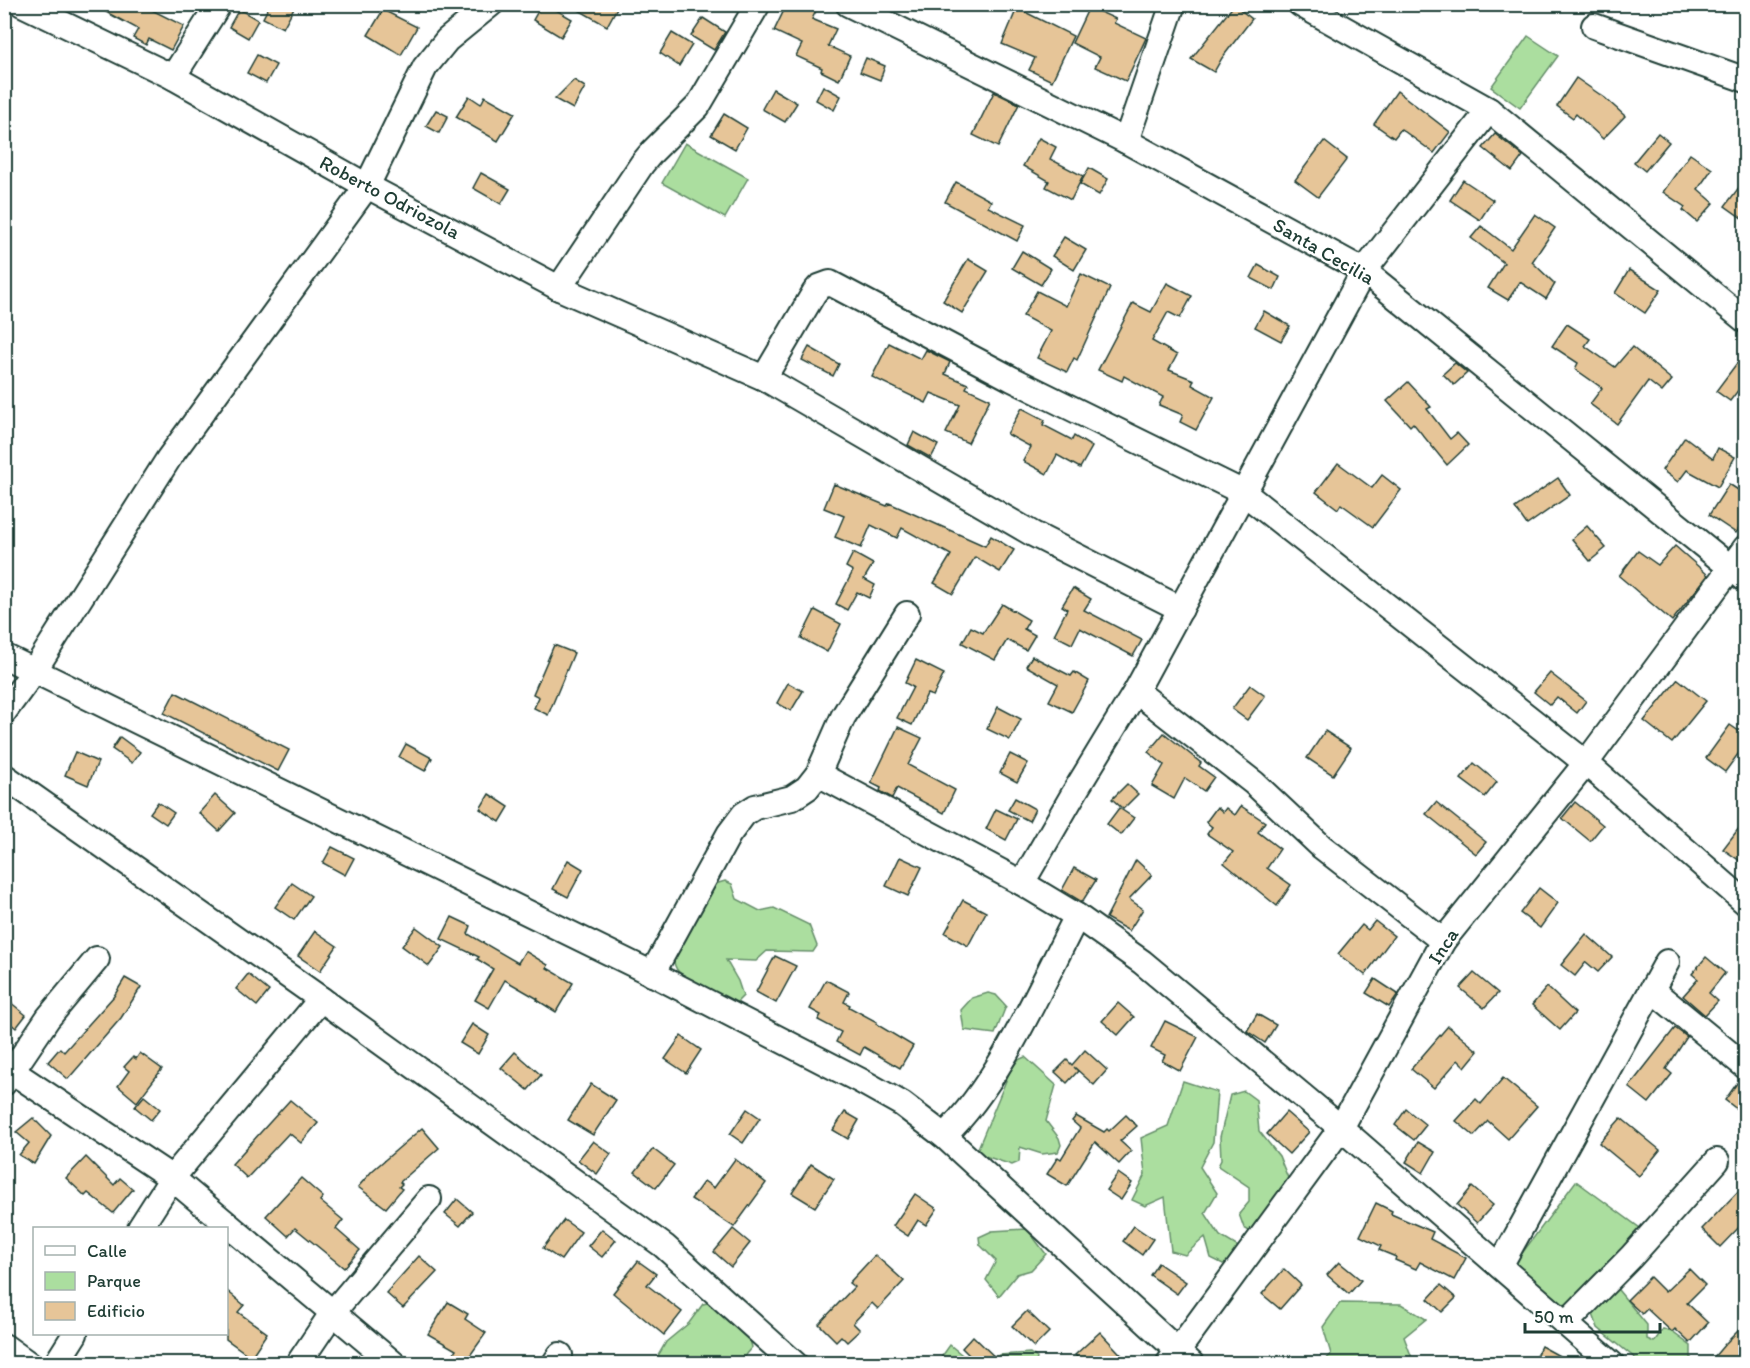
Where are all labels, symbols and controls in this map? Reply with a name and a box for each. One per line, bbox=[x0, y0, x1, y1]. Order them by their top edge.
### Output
street label: Roberto Odriozola bbox=[316, 150, 465, 244]
street label: Santa Cecilia bbox=[1269, 212, 1379, 290]
street label: Inca bbox=[1423, 923, 1464, 969]
legend bbox=[33, 1227, 228, 1335]
text: Calle bbox=[87, 1240, 127, 1262]
text: Parque bbox=[87, 1270, 141, 1292]
scale bar bbox=[1525, 1296, 1660, 1334]
text: Edificio bbox=[87, 1300, 145, 1322]
text: 50 m bbox=[1534, 1306, 1574, 1328]

